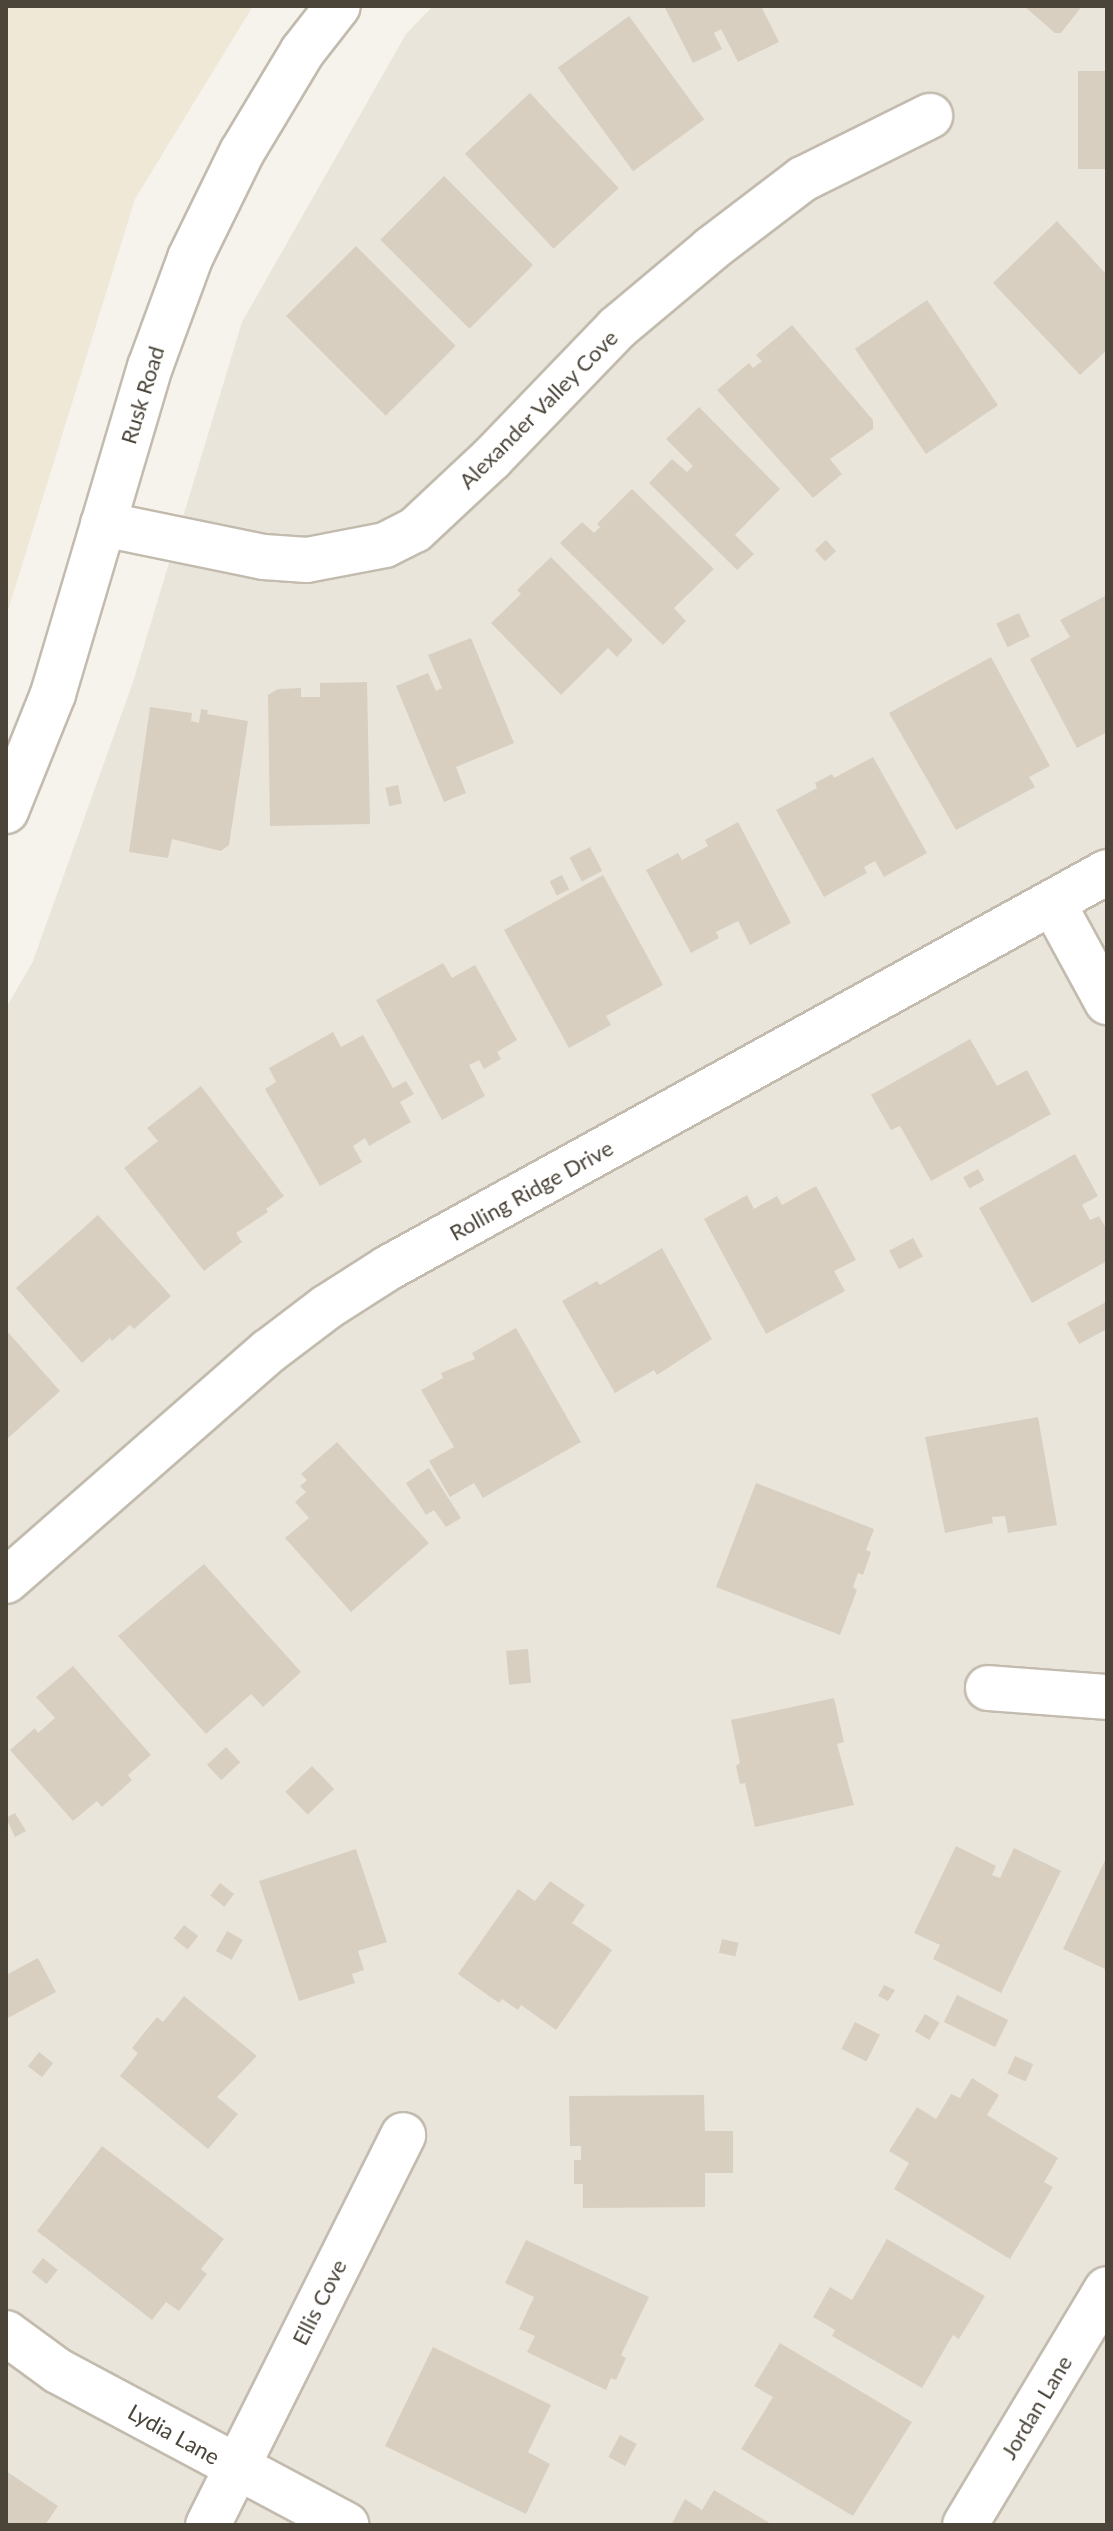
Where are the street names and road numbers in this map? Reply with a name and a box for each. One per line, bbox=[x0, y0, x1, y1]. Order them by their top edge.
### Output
street label: Alexander Valley Cove bbox=[452, 323, 624, 495]
street label: Rusk Road bbox=[115, 343, 169, 447]
street label: Rolling Ridge Drive bbox=[445, 1134, 617, 1246]
street label: Ellis Cove bbox=[286, 2255, 352, 2349]
street label: Jordan Lane bbox=[995, 2350, 1077, 2464]
street label: Lydia Lane bbox=[124, 2398, 224, 2470]

